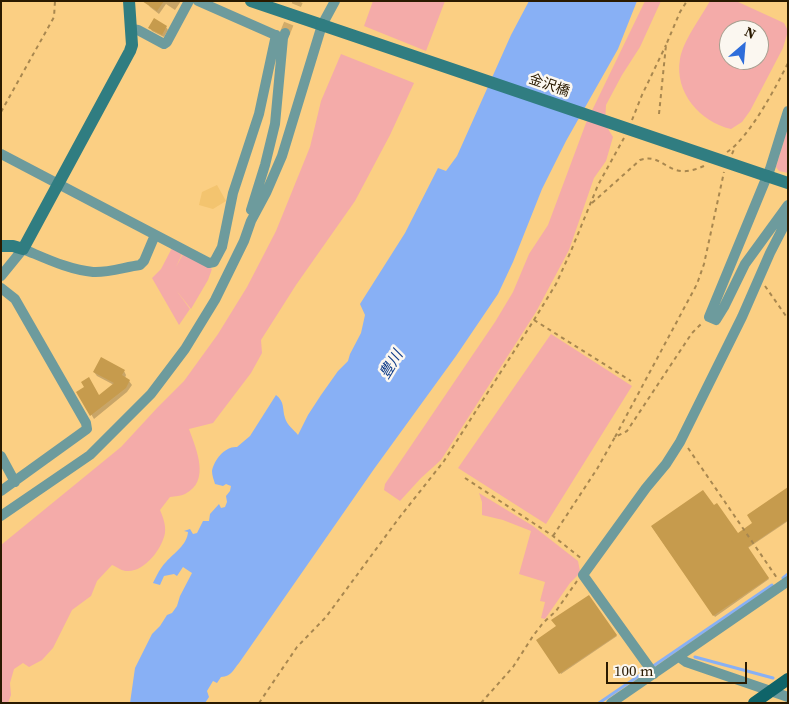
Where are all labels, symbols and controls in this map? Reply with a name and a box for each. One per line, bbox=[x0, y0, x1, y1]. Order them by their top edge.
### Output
north arrow bbox=[719, 20, 769, 70]
text: N bbox=[741, 21, 759, 44]
street label: 金沢橋 bbox=[526, 71, 572, 101]
water label: 豊川 bbox=[377, 348, 407, 382]
scale bar bbox=[609, 652, 750, 684]
text: 100 m bbox=[614, 660, 654, 681]

